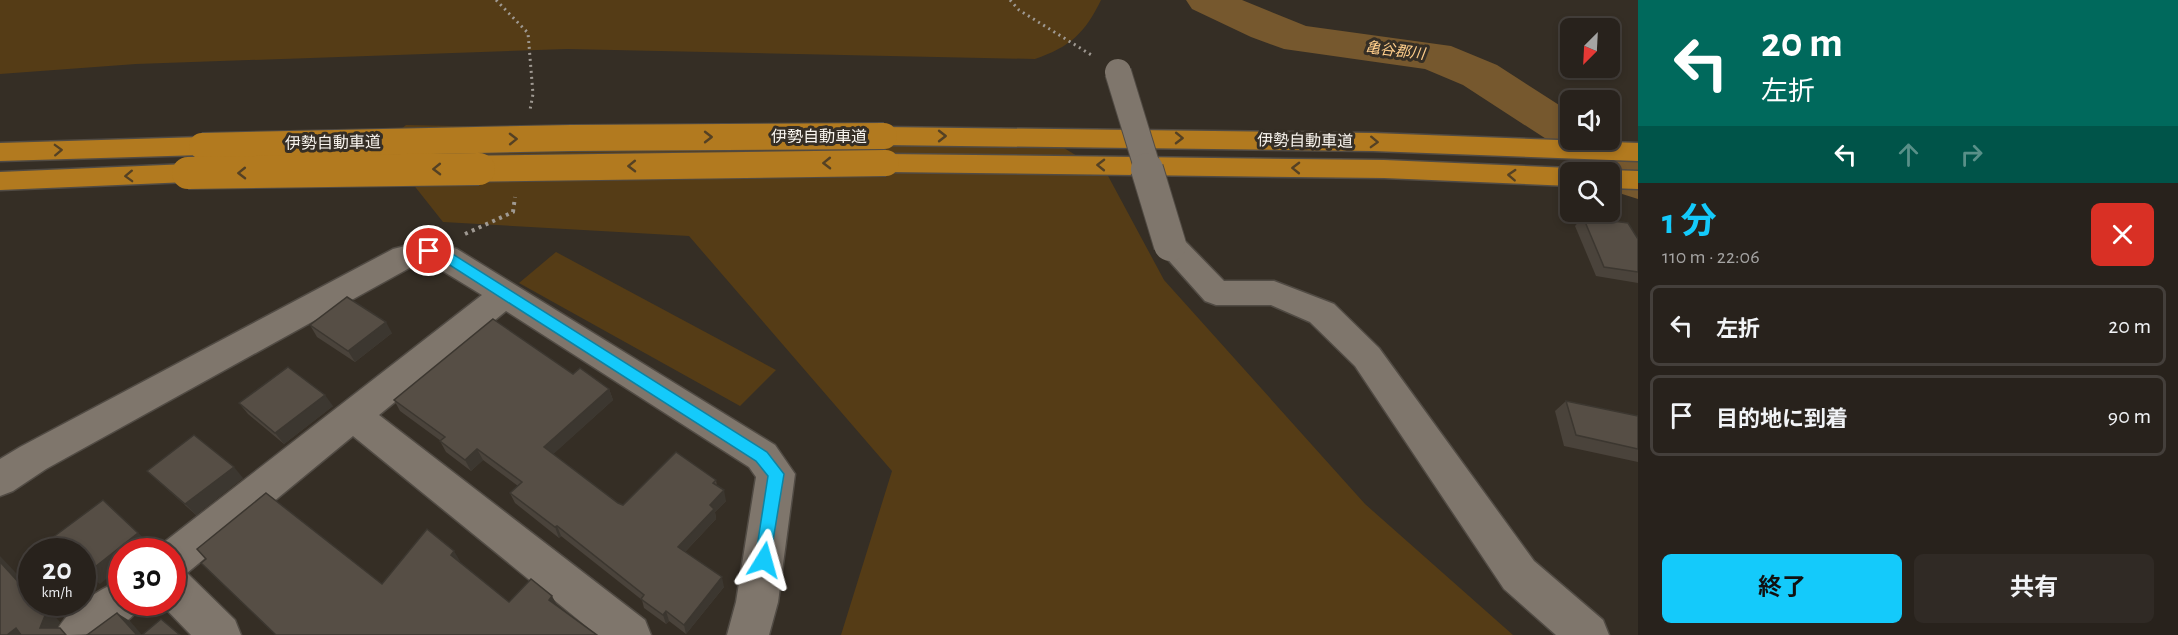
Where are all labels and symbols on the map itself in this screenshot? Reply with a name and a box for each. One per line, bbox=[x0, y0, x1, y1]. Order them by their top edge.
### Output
north arrow bbox=[1560, 18, 1620, 78]
water label: 亀谷郡川 bbox=[1364, 39, 1428, 62]
street label: 伊勢自動車道 bbox=[771, 128, 867, 145]
one-way arrow bbox=[938, 130, 947, 142]
one-way arrow bbox=[703, 131, 712, 143]
street label: 伊勢自動車道 bbox=[1257, 131, 1353, 150]
one-way arrow bbox=[1175, 132, 1184, 145]
street label: 伊勢自動車道 bbox=[285, 133, 381, 152]
one-way arrow bbox=[508, 133, 517, 145]
one-way arrow bbox=[1370, 136, 1379, 148]
one-way arrow bbox=[54, 144, 63, 157]
one-way arrow bbox=[823, 157, 832, 170]
one-way arrow bbox=[1097, 159, 1106, 171]
one-way arrow bbox=[628, 160, 637, 172]
one-way arrow bbox=[1292, 162, 1301, 174]
one-way arrow bbox=[433, 163, 442, 175]
one-way arrow bbox=[238, 166, 247, 179]
one-way arrow bbox=[1508, 168, 1517, 181]
one-way arrow bbox=[125, 169, 134, 182]
pin bbox=[403, 225, 454, 276]
position arrow bbox=[732, 528, 796, 592]
speed limit sign: 30 bbox=[108, 538, 186, 616]

